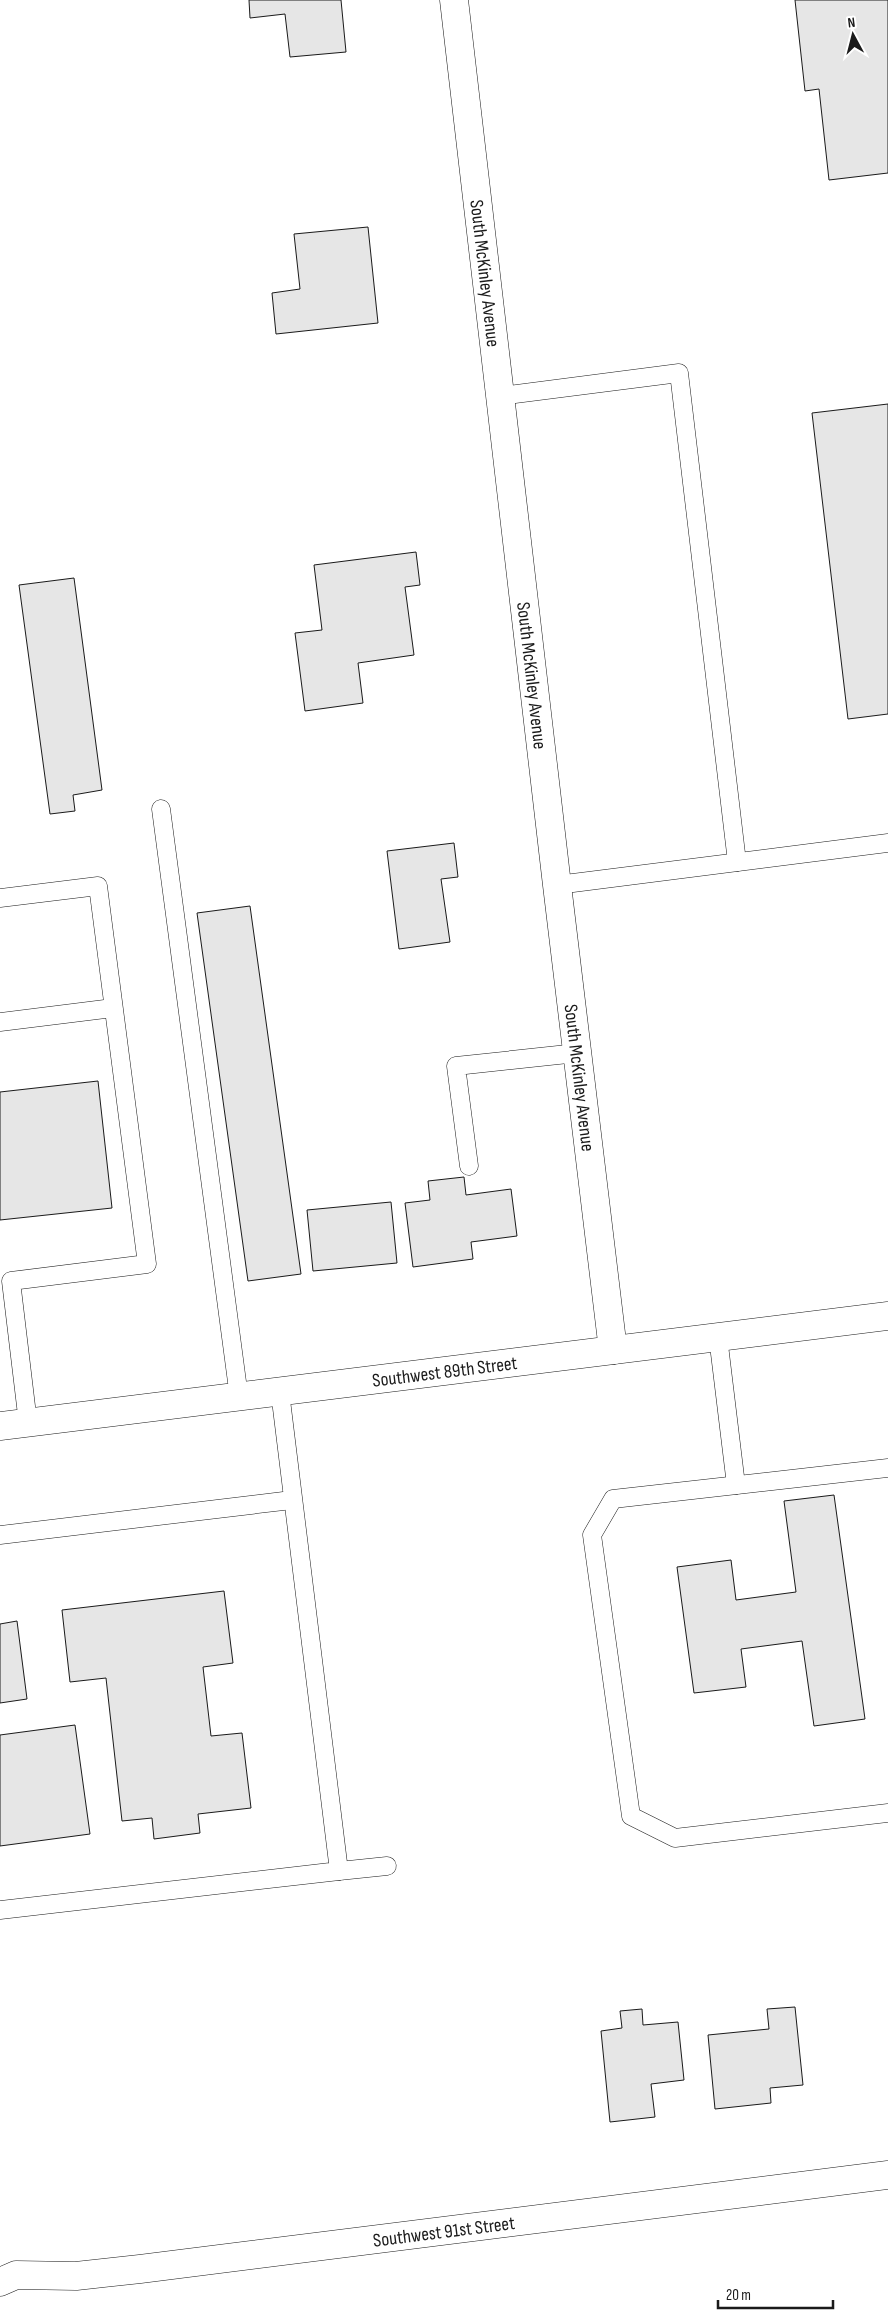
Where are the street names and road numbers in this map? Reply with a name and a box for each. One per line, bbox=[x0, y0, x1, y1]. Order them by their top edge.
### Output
street label: South McKinley Avenue bbox=[464, 198, 504, 348]
street label: South McKinley Avenue bbox=[511, 601, 551, 751]
street label: South McKinley Avenue bbox=[558, 1003, 599, 1153]
street label: Southwest 89th Street bbox=[371, 1352, 519, 1393]
street label: Southwest 91st Street bbox=[372, 2212, 516, 2253]

